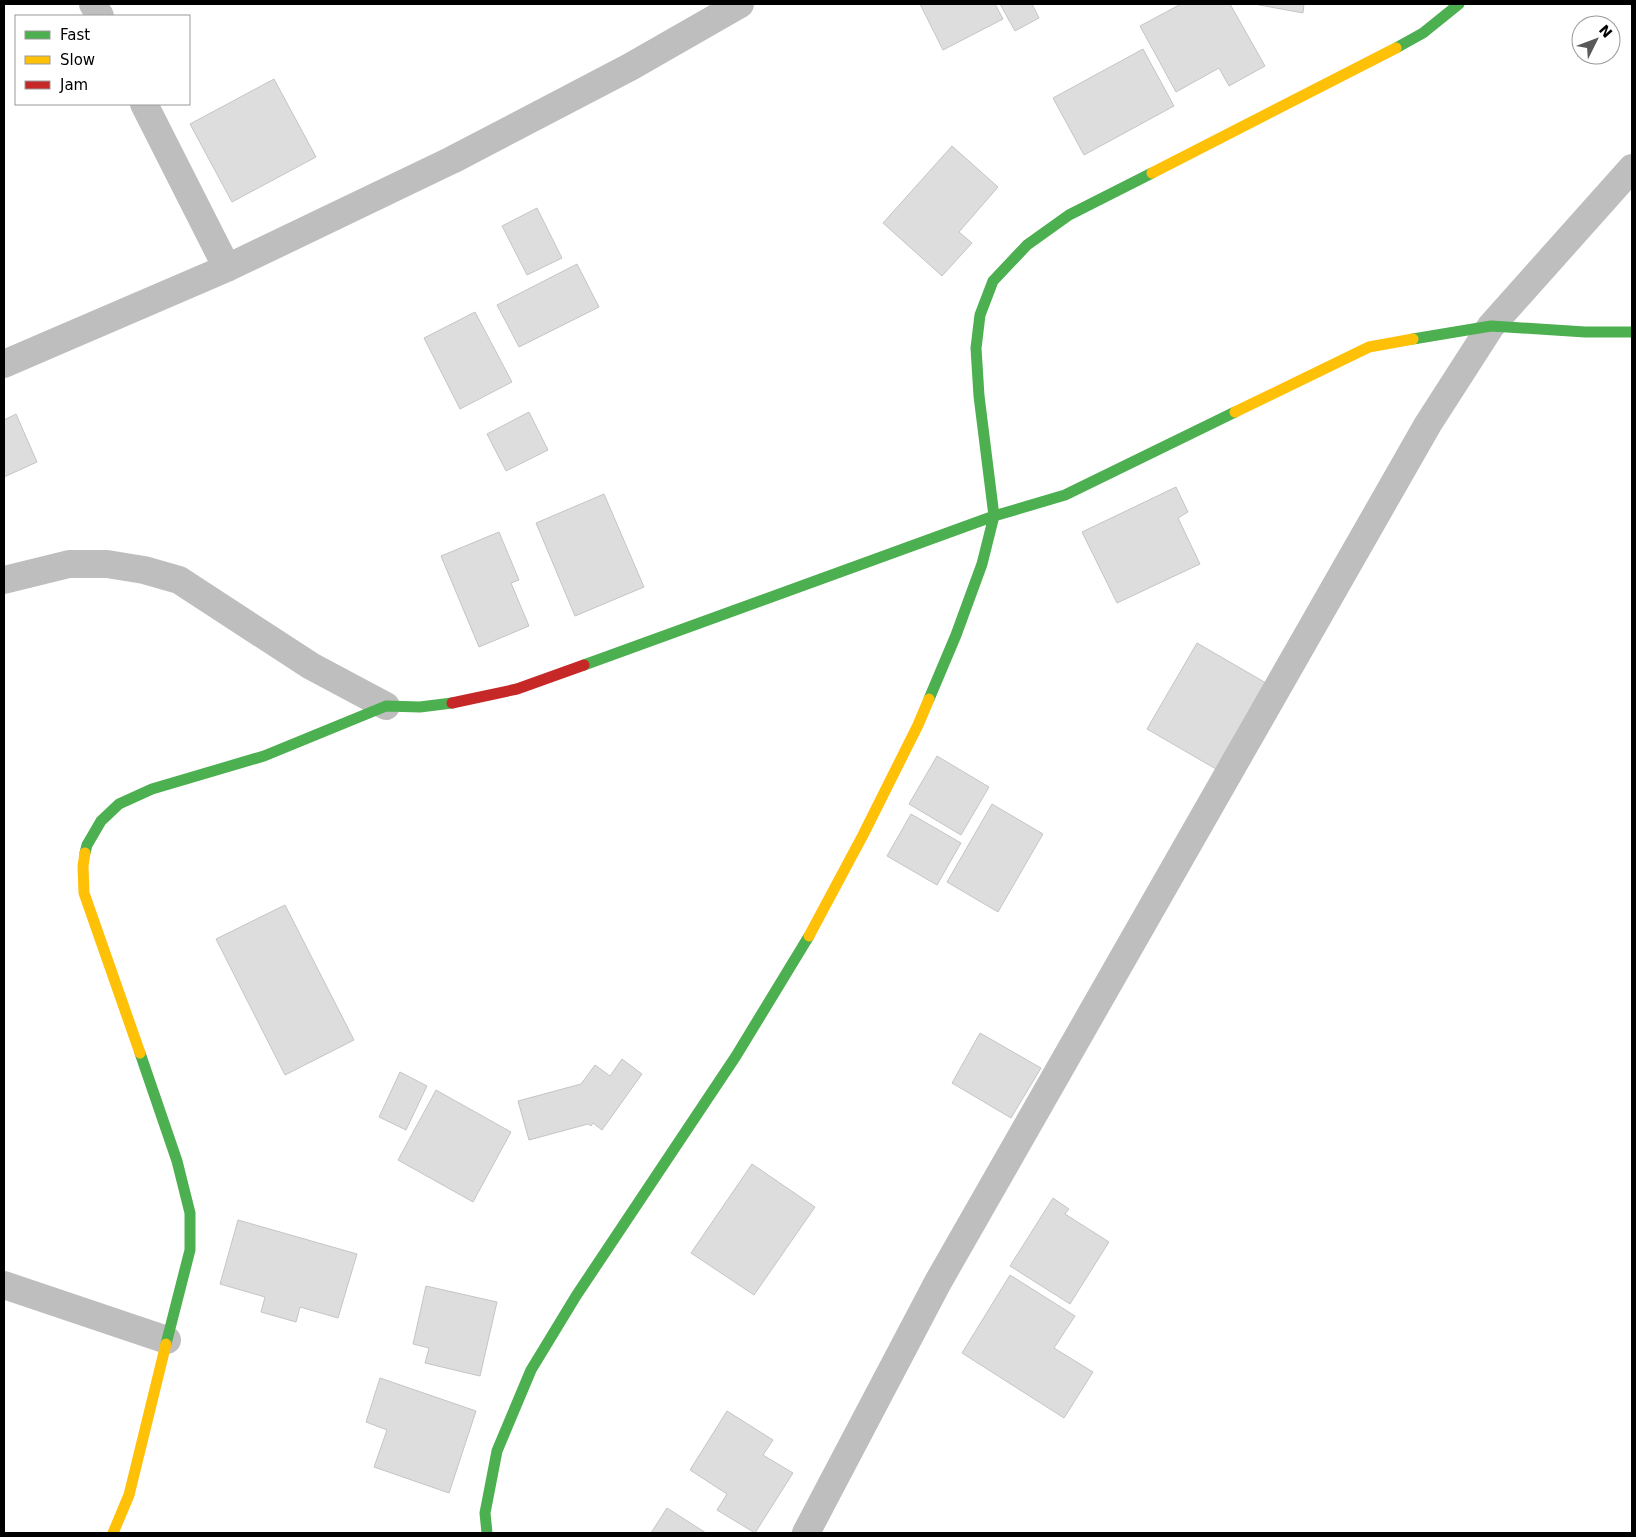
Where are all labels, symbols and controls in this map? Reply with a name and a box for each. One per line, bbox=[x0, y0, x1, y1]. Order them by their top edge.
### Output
legend bbox=[15, 15, 190, 105]
north arrow bbox=[1571, 15, 1621, 65]
text: N bbox=[1596, 22, 1616, 41]
text: Fast bbox=[60, 26, 90, 44]
text: Slow bbox=[60, 51, 95, 69]
text: Jam bbox=[59, 76, 88, 94]

